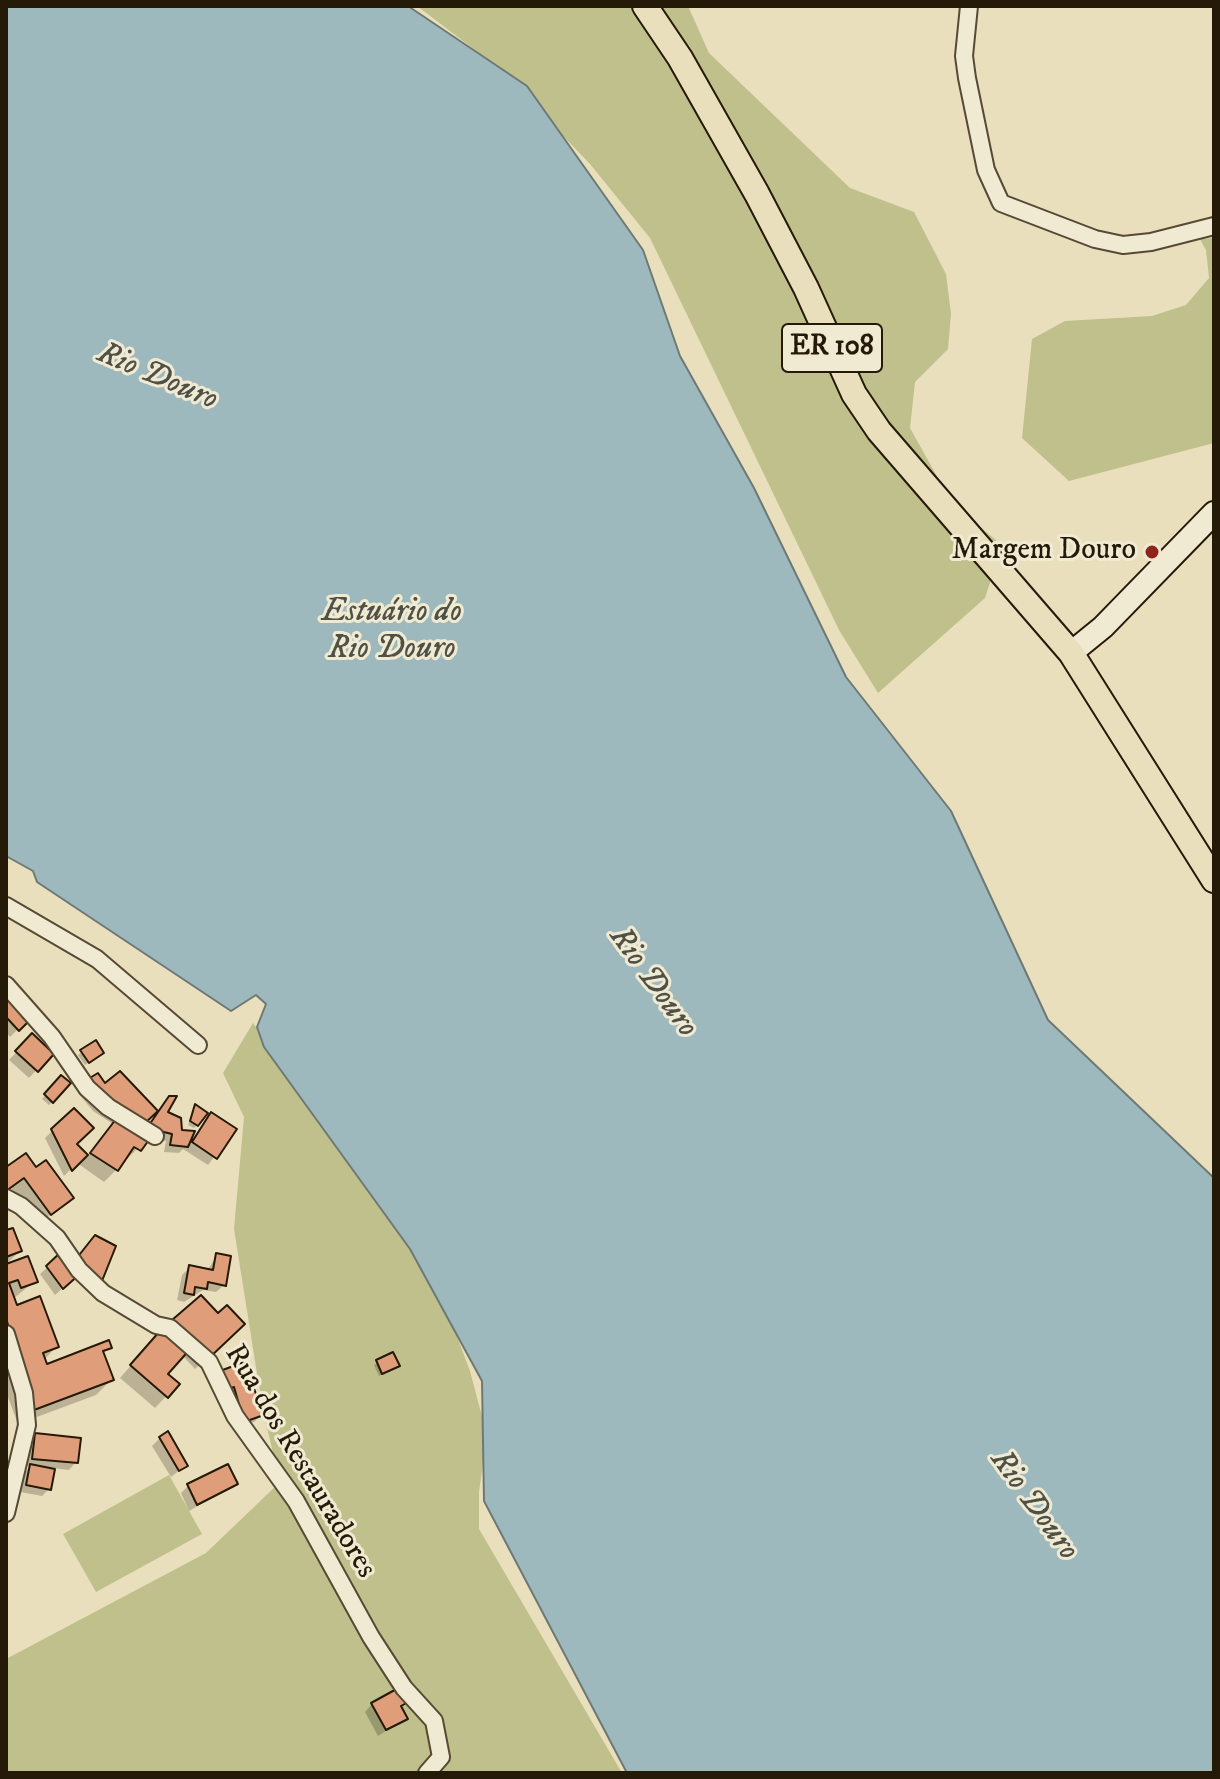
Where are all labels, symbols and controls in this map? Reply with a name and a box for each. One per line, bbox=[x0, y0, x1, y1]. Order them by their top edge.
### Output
road number: ER 108 bbox=[782, 324, 882, 372]
water label: Rio Douro bbox=[91, 335, 223, 421]
place label: Margem Douro bbox=[951, 534, 1136, 570]
marker: Margem Douro bbox=[1143, 543, 1161, 561]
water label: Estuário do Rio Douro bbox=[322, 594, 462, 669]
water label: Rio Douro bbox=[599, 920, 705, 1046]
street label: Rua dos Restauradores bbox=[215, 1339, 383, 1585]
water label: Rio Douro bbox=[980, 1443, 1086, 1569]

